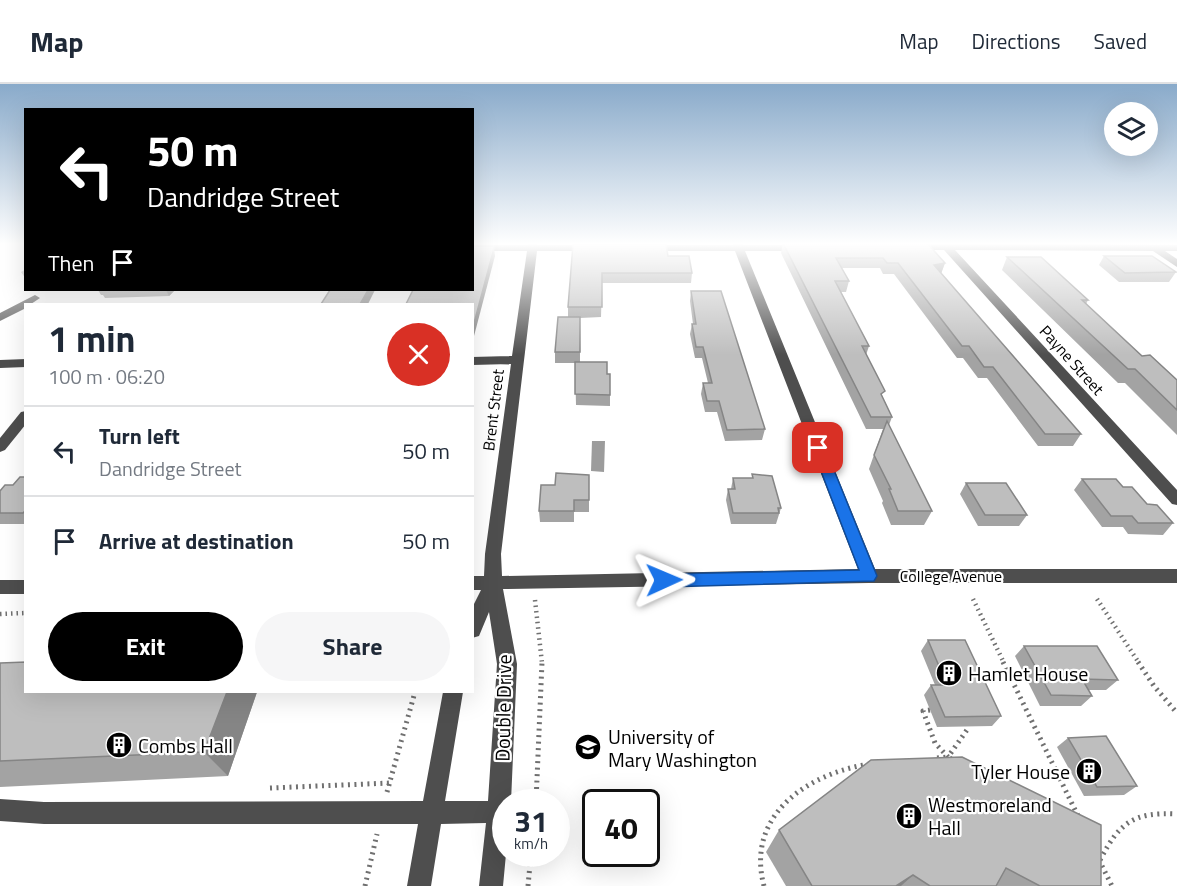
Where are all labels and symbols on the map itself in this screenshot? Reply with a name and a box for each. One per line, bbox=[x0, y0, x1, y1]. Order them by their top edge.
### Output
street label: Payne Street bbox=[1034, 320, 1110, 400]
street label: Brent Street bbox=[476, 367, 510, 452]
pin bbox=[792, 422, 843, 473]
position arrow bbox=[632, 548, 696, 612]
street label: College Avenue bbox=[900, 564, 1002, 588]
street label: Double Drive bbox=[487, 654, 519, 762]
building icon: Hamlet House bbox=[934, 658, 964, 688]
place label: Hamlet House bbox=[968, 658, 1088, 689]
place label: University of Mary Washington bbox=[608, 721, 757, 775]
building icon: Combs Hall bbox=[104, 730, 134, 760]
place label: Combs Hall bbox=[138, 730, 233, 761]
school or university icon: University of Mary Washington bbox=[573, 732, 603, 762]
place label: Tyler House bbox=[971, 756, 1070, 787]
building icon: Tyler House bbox=[1074, 756, 1104, 786]
speed limit sign: 40 bbox=[582, 789, 660, 867]
place label: Westmoreland Hall bbox=[928, 789, 1052, 843]
building icon: Westmoreland Hall bbox=[894, 801, 924, 831]

